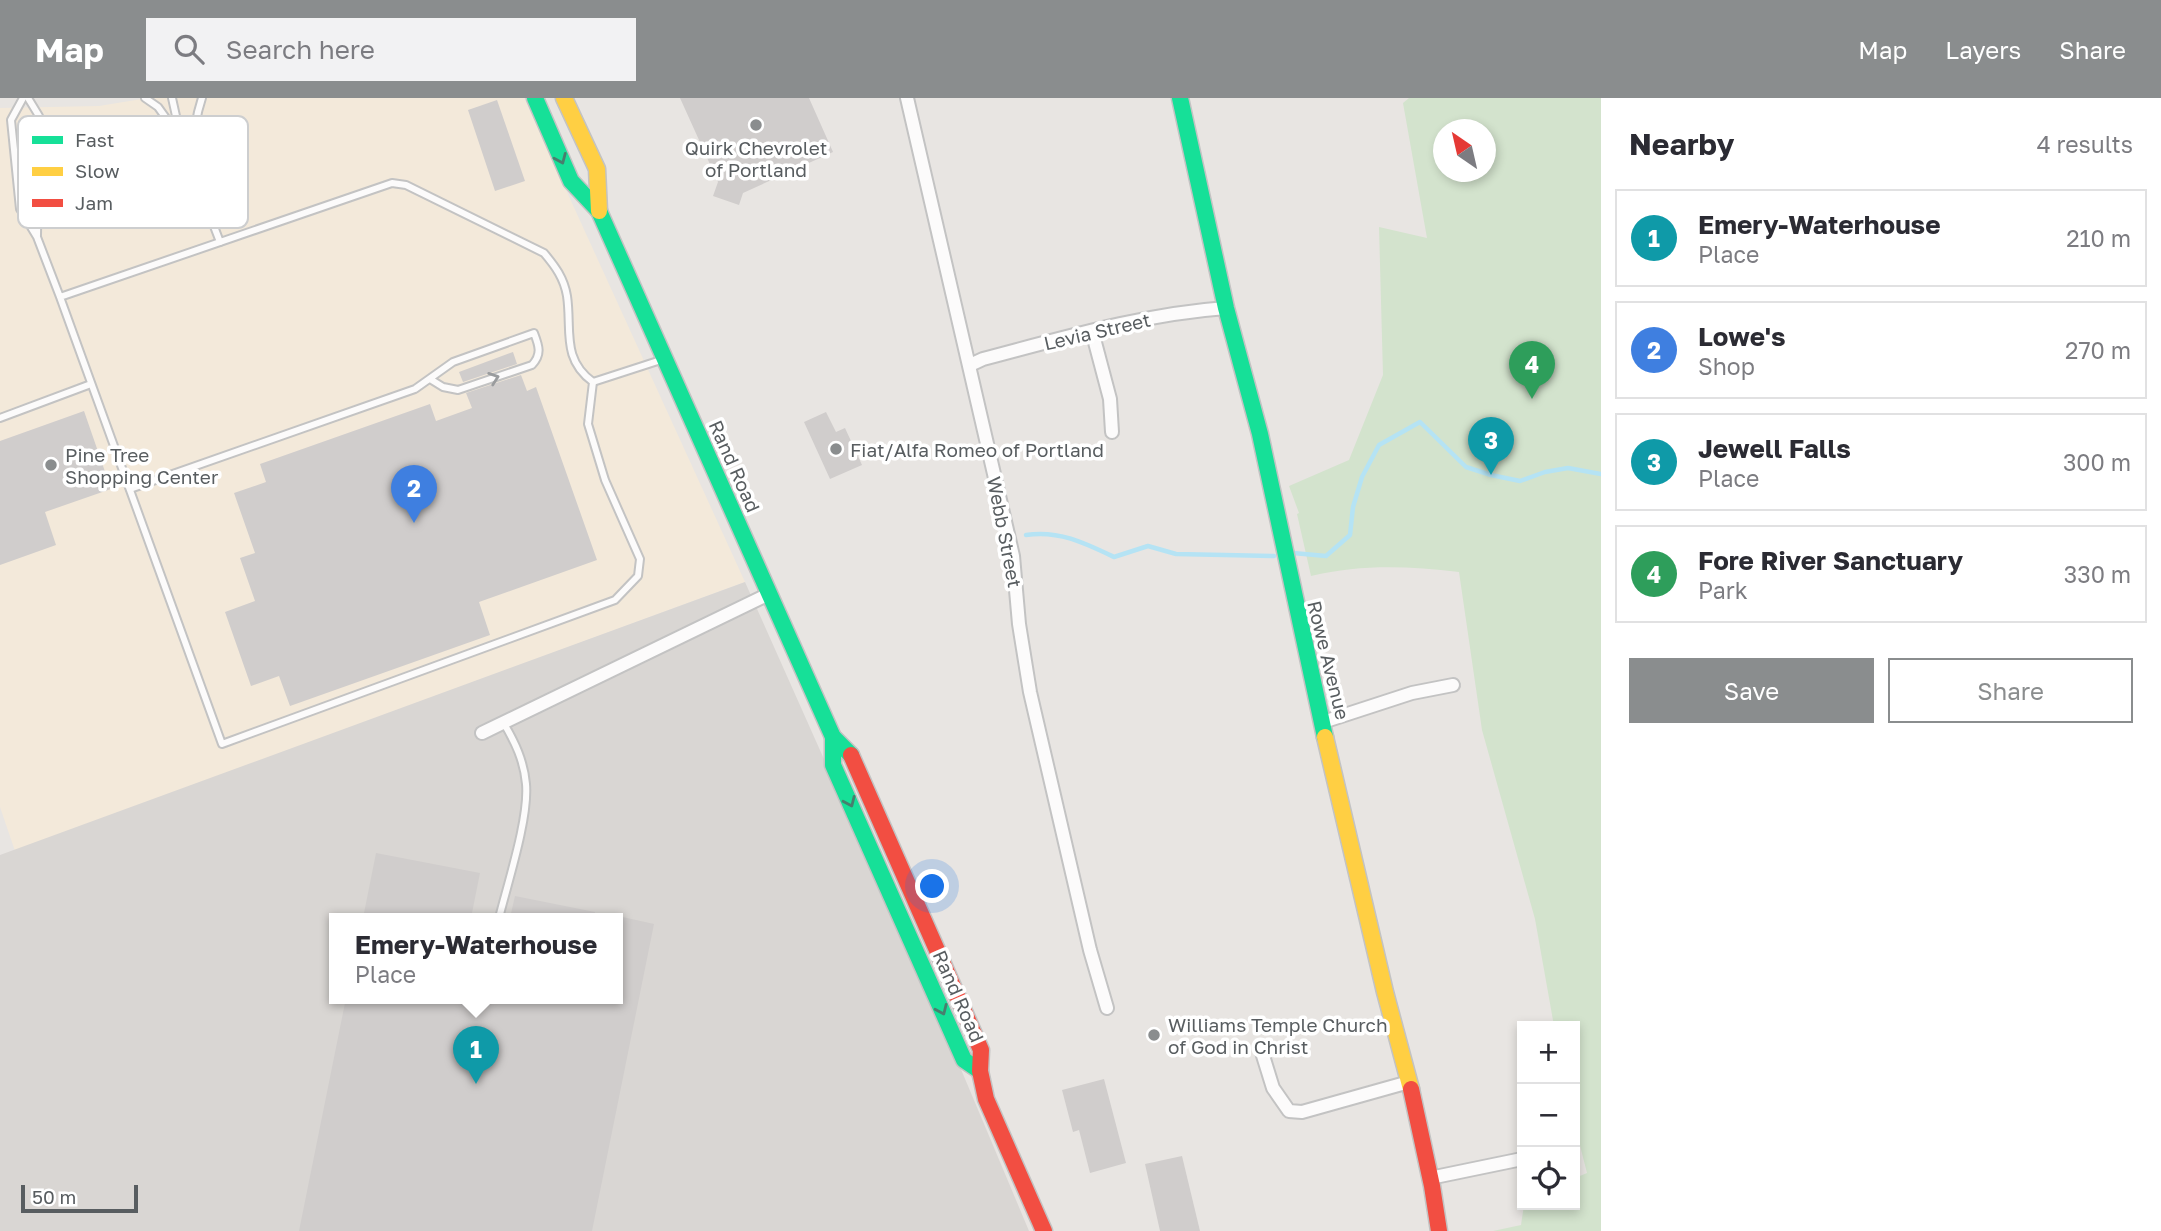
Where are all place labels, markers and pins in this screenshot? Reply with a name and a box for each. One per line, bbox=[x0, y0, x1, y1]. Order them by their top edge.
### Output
marker: Quirk Chevrolet of Portland bbox=[748, 117, 764, 133]
place label: Quirk Chevrolet of Portland bbox=[685, 136, 827, 181]
pin: 4 bbox=[1509, 341, 1555, 399]
pin: 3 bbox=[1468, 417, 1514, 475]
place label: Fiat/Alfa Romeo of Portland bbox=[850, 438, 1104, 461]
marker: Fiat/Alfa Romeo of Portland bbox=[828, 441, 844, 457]
place label: Pine Tree Shopping Center bbox=[65, 443, 219, 488]
marker: Pine Tree Shopping Center bbox=[43, 457, 59, 473]
pin: 2 bbox=[391, 465, 437, 523]
place label: Williams Temple Church of God in Christ bbox=[1168, 1013, 1388, 1058]
pin: 1 bbox=[453, 1026, 499, 1084]
marker: Williams Temple Church of God in Christ bbox=[1146, 1027, 1162, 1043]

